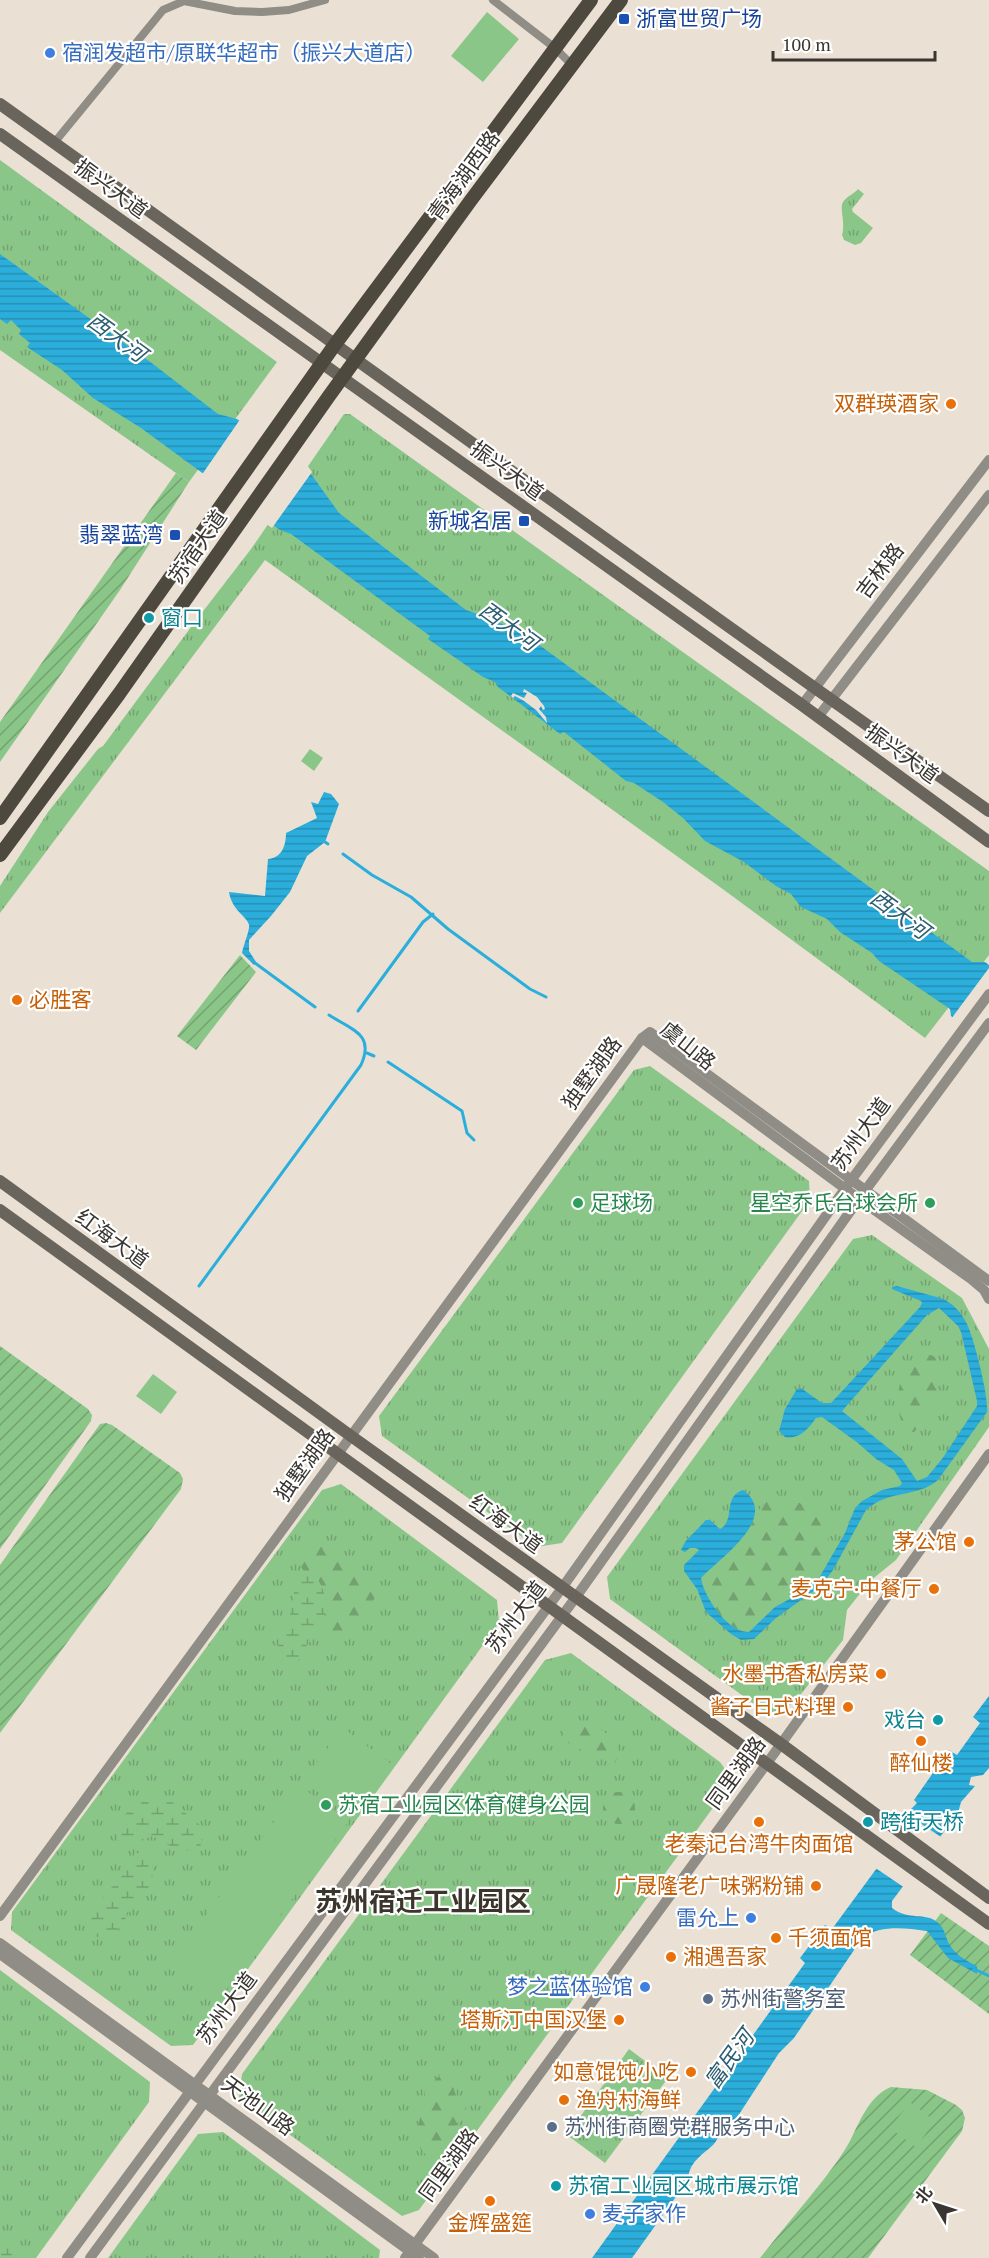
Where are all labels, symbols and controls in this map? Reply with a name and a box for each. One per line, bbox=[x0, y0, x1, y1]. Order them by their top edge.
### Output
place label: 浙富世贸广场 bbox=[636, 4, 762, 32]
marker: 浙富世贸广场 bbox=[617, 12, 631, 26]
scale bar bbox=[773, 24, 935, 62]
text: 100 m bbox=[782, 32, 831, 56]
place label: 宿润发超市/原联华超市（振兴大道店） bbox=[62, 38, 426, 66]
marker: 宿润发超市/原联华超市（振兴大道店） bbox=[43, 46, 57, 60]
street label: 青海湖西路 bbox=[421, 125, 505, 226]
street label: 振兴大道 bbox=[69, 152, 154, 224]
water label: 西大河 bbox=[82, 305, 156, 370]
place label: 双群瑛酒家 bbox=[834, 389, 939, 417]
marker: 双群瑛酒家 bbox=[944, 397, 958, 411]
street label: 振兴大道 bbox=[465, 434, 550, 506]
street label: 苏宿大道 bbox=[162, 504, 233, 589]
place label: 新城名居 bbox=[428, 506, 512, 534]
marker: 新城名居 bbox=[517, 514, 531, 528]
place label: 翡翠蓝湾 bbox=[79, 520, 163, 548]
marker: 翡翠蓝湾 bbox=[168, 528, 182, 542]
street label: 吉林路 bbox=[849, 537, 909, 604]
water label: 西大河 bbox=[474, 594, 548, 659]
place label: 窗口 bbox=[161, 603, 203, 631]
marker: 窗口 bbox=[142, 611, 156, 625]
street label: 振兴大道 bbox=[860, 717, 945, 789]
water label: 西大河 bbox=[865, 882, 939, 947]
place label: 必胜客 bbox=[29, 985, 92, 1013]
marker: 必胜客 bbox=[10, 993, 24, 1007]
street label: 虞山路 bbox=[655, 1015, 722, 1076]
street label: 独墅湖路 bbox=[555, 1030, 627, 1115]
street label: 苏州大道 bbox=[824, 1091, 896, 1176]
place label: 足球场 bbox=[590, 1188, 653, 1216]
place label: 星空乔氏台球会所 bbox=[750, 1188, 918, 1216]
marker: 足球场 bbox=[571, 1196, 585, 1210]
marker: 星空乔氏台球会所 bbox=[923, 1196, 937, 1210]
street label: 红海大道 bbox=[70, 1202, 155, 1274]
street label: 独墅湖路 bbox=[268, 1422, 340, 1507]
street label: 红海大道 bbox=[464, 1487, 549, 1559]
place label: 茅公馆 bbox=[894, 1527, 957, 1555]
marker: 茅公馆 bbox=[962, 1535, 976, 1549]
street label: 苏州大道 bbox=[479, 1574, 552, 1658]
place label: 麦克宁·中餐厅 bbox=[791, 1574, 922, 1602]
marker: 麦克宁·中餐厅 bbox=[927, 1582, 941, 1596]
place label: 水墨书香私房菜 bbox=[722, 1659, 869, 1687]
marker: 水墨书香私房菜 bbox=[874, 1667, 888, 1681]
place label: 酱子日式料理 bbox=[710, 1692, 836, 1720]
marker: 酱子日式料理 bbox=[841, 1700, 855, 1714]
place label: 戏台 bbox=[884, 1705, 926, 1733]
marker: 戏台 bbox=[931, 1713, 945, 1727]
street label: 同里湖路 bbox=[699, 1730, 771, 1815]
marker: 醉仙楼 bbox=[914, 1734, 928, 1748]
place label: 醉仙楼 bbox=[890, 1748, 953, 1776]
place label: 苏宿工业园区体育健身公园 bbox=[338, 1790, 590, 1818]
marker: 苏宿工业园区体育健身公园 bbox=[319, 1798, 333, 1812]
place label: 跨街天桥 bbox=[880, 1807, 964, 1835]
marker: 老秦记台湾牛肉面馆 bbox=[752, 1815, 766, 1829]
marker: 跨街天桥 bbox=[861, 1815, 875, 1829]
place label: 老秦记台湾牛肉面馆 bbox=[665, 1829, 854, 1857]
place label: 广晟隆老广味粥粉铺 bbox=[615, 1871, 804, 1899]
marker: 广晟隆老广味粥粉铺 bbox=[809, 1879, 823, 1893]
district label: 苏州宿迁工业园区 bbox=[315, 1883, 531, 1919]
place label: 雷允上 bbox=[676, 1903, 739, 1931]
marker: 雷允上 bbox=[744, 1911, 758, 1925]
place label: 千须面馆 bbox=[788, 1923, 872, 1951]
marker: 千须面馆 bbox=[769, 1931, 783, 1945]
place label: 湘遇吾家 bbox=[683, 1942, 767, 1970]
marker: 湘遇吾家 bbox=[664, 1950, 678, 1964]
street label: 苏州大道 bbox=[190, 1965, 263, 2049]
place label: 梦之蓝体验馆 bbox=[507, 1972, 633, 2000]
marker: 梦之蓝体验馆 bbox=[638, 1980, 652, 1994]
place label: 苏州街警务室 bbox=[720, 1984, 846, 2012]
marker: 苏州街警务室 bbox=[701, 1992, 715, 2006]
place label: 塔斯汀中国汉堡 bbox=[460, 2005, 607, 2033]
marker: 塔斯汀中国汉堡 bbox=[612, 2013, 626, 2027]
water label: 富民河 bbox=[697, 2020, 762, 2094]
place label: 如意馄饨小吃 bbox=[553, 2057, 679, 2085]
marker: 如意馄饨小吃 bbox=[684, 2065, 698, 2079]
street label: 天池山路 bbox=[216, 2069, 301, 2141]
place label: 渔舟村海鲜 bbox=[576, 2085, 681, 2113]
marker: 渔舟村海鲜 bbox=[557, 2093, 571, 2107]
place label: 苏州街商圈党群服务中心 bbox=[564, 2112, 795, 2140]
marker: 苏州街商圈党群服务中心 bbox=[545, 2120, 559, 2134]
street label: 同里湖路 bbox=[412, 2122, 484, 2207]
place label: 苏宿工业园区城市展示馆 bbox=[568, 2171, 799, 2199]
north arrow bbox=[905, 2174, 965, 2234]
marker: 苏宿工业园区城市展示馆 bbox=[549, 2179, 563, 2193]
text: 北 bbox=[910, 2181, 937, 2208]
marker: 金辉盛筵 bbox=[483, 2194, 497, 2208]
place label: 麦子家作 bbox=[602, 2199, 686, 2227]
marker: 麦子家作 bbox=[583, 2207, 597, 2221]
place label: 金辉盛筵 bbox=[448, 2208, 532, 2236]

